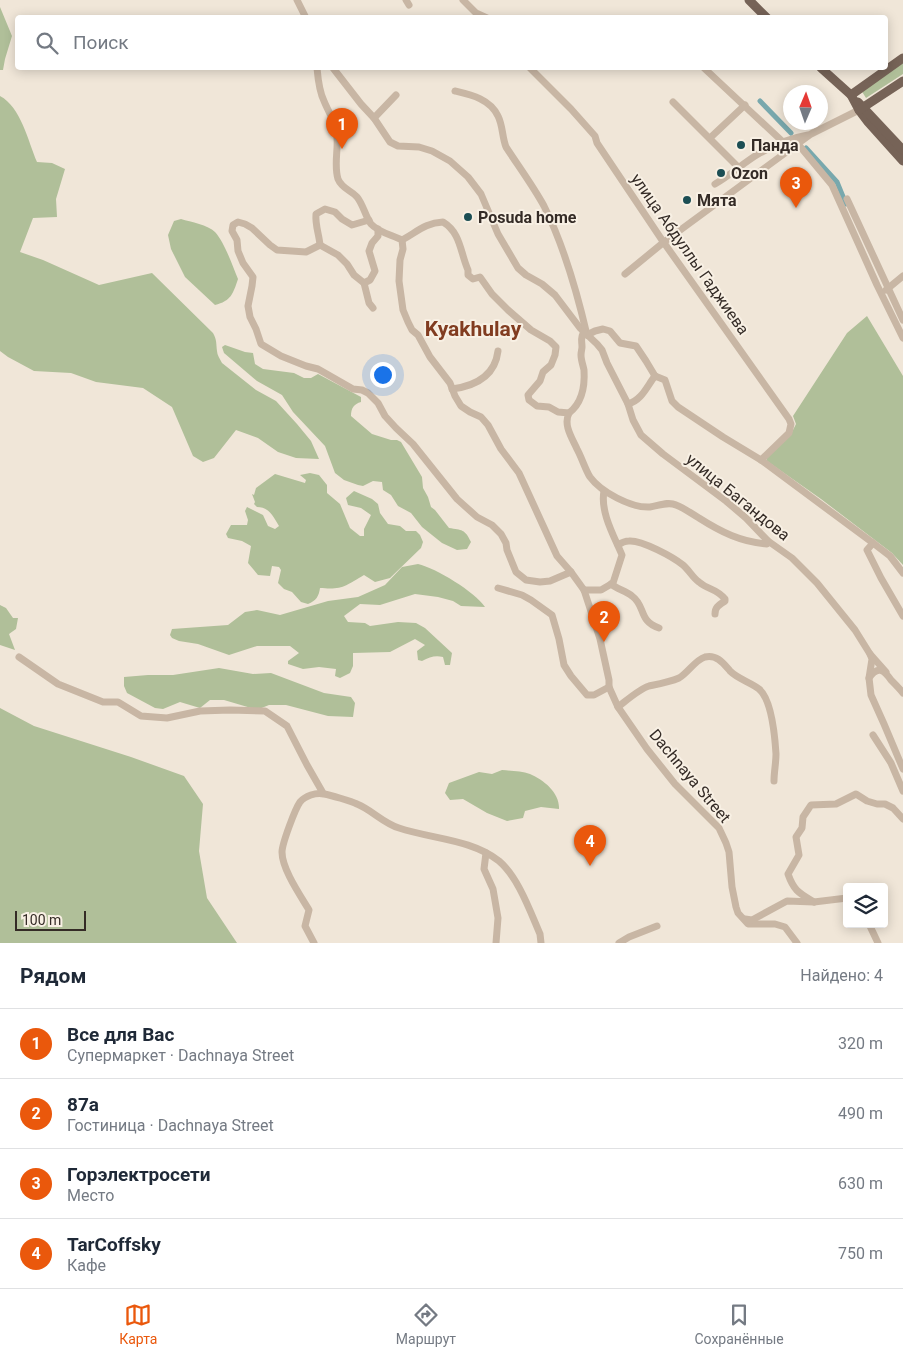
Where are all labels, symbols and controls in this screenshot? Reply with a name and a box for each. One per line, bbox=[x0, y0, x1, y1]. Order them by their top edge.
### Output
search box bbox=[15, 15, 888, 70]
icon: search bbox=[33, 29, 61, 57]
text: Поиск bbox=[73, 31, 129, 54]
north arrow bbox=[783, 85, 828, 130]
pin: 1 bbox=[326, 108, 358, 149]
place label: Панда bbox=[751, 136, 799, 155]
marker: Панда bbox=[735, 139, 747, 151]
place label: Ozon bbox=[731, 164, 768, 183]
marker: Ozon bbox=[715, 167, 727, 179]
pin: 3 bbox=[780, 167, 812, 208]
street label: улица Абдуллы Гаджиева bbox=[627, 170, 753, 338]
place label: Мята bbox=[697, 191, 737, 210]
marker: Мята bbox=[681, 194, 693, 206]
place label: Posuda home bbox=[478, 208, 577, 227]
marker: Posuda home bbox=[462, 211, 474, 223]
district label: Kyakhulay bbox=[425, 317, 522, 341]
your location bbox=[370, 362, 396, 388]
street label: улица Багандова bbox=[682, 449, 794, 545]
pin: 2 bbox=[588, 601, 620, 642]
street label: Dachnaya Street bbox=[645, 725, 735, 827]
pin: 4 bbox=[574, 825, 606, 866]
map controls bbox=[843, 883, 888, 928]
button: layers bbox=[843, 883, 888, 928]
scale bar bbox=[15, 908, 86, 931]
text: 100 m bbox=[22, 912, 61, 928]
text: Рядом bbox=[20, 964, 86, 988]
text: Найдено: 4 bbox=[800, 966, 883, 985]
text: Все для Вас bbox=[67, 1023, 174, 1046]
text: 1 bbox=[31, 1034, 41, 1053]
text: 320 m bbox=[838, 1034, 883, 1053]
text: Супермаркет · Dachnaya Street bbox=[67, 1046, 294, 1065]
text: 87а bbox=[67, 1093, 99, 1116]
text: 2 bbox=[31, 1104, 41, 1123]
text: 490 m bbox=[838, 1104, 883, 1123]
text: Гостиница · Dachnaya Street bbox=[67, 1116, 274, 1135]
text: Горэлектросети bbox=[67, 1163, 211, 1186]
text: 3 bbox=[31, 1174, 41, 1193]
text: 630 m bbox=[838, 1174, 883, 1193]
text: Место bbox=[67, 1186, 114, 1205]
text: TarCoffsky bbox=[67, 1233, 161, 1256]
text: 4 bbox=[31, 1244, 41, 1263]
text: 750 m bbox=[838, 1244, 883, 1263]
text: Кафе bbox=[67, 1256, 106, 1275]
tab: Карта bbox=[119, 1301, 157, 1347]
tab: Маршрут bbox=[396, 1301, 456, 1347]
tab: Сохранённые bbox=[694, 1301, 784, 1347]

